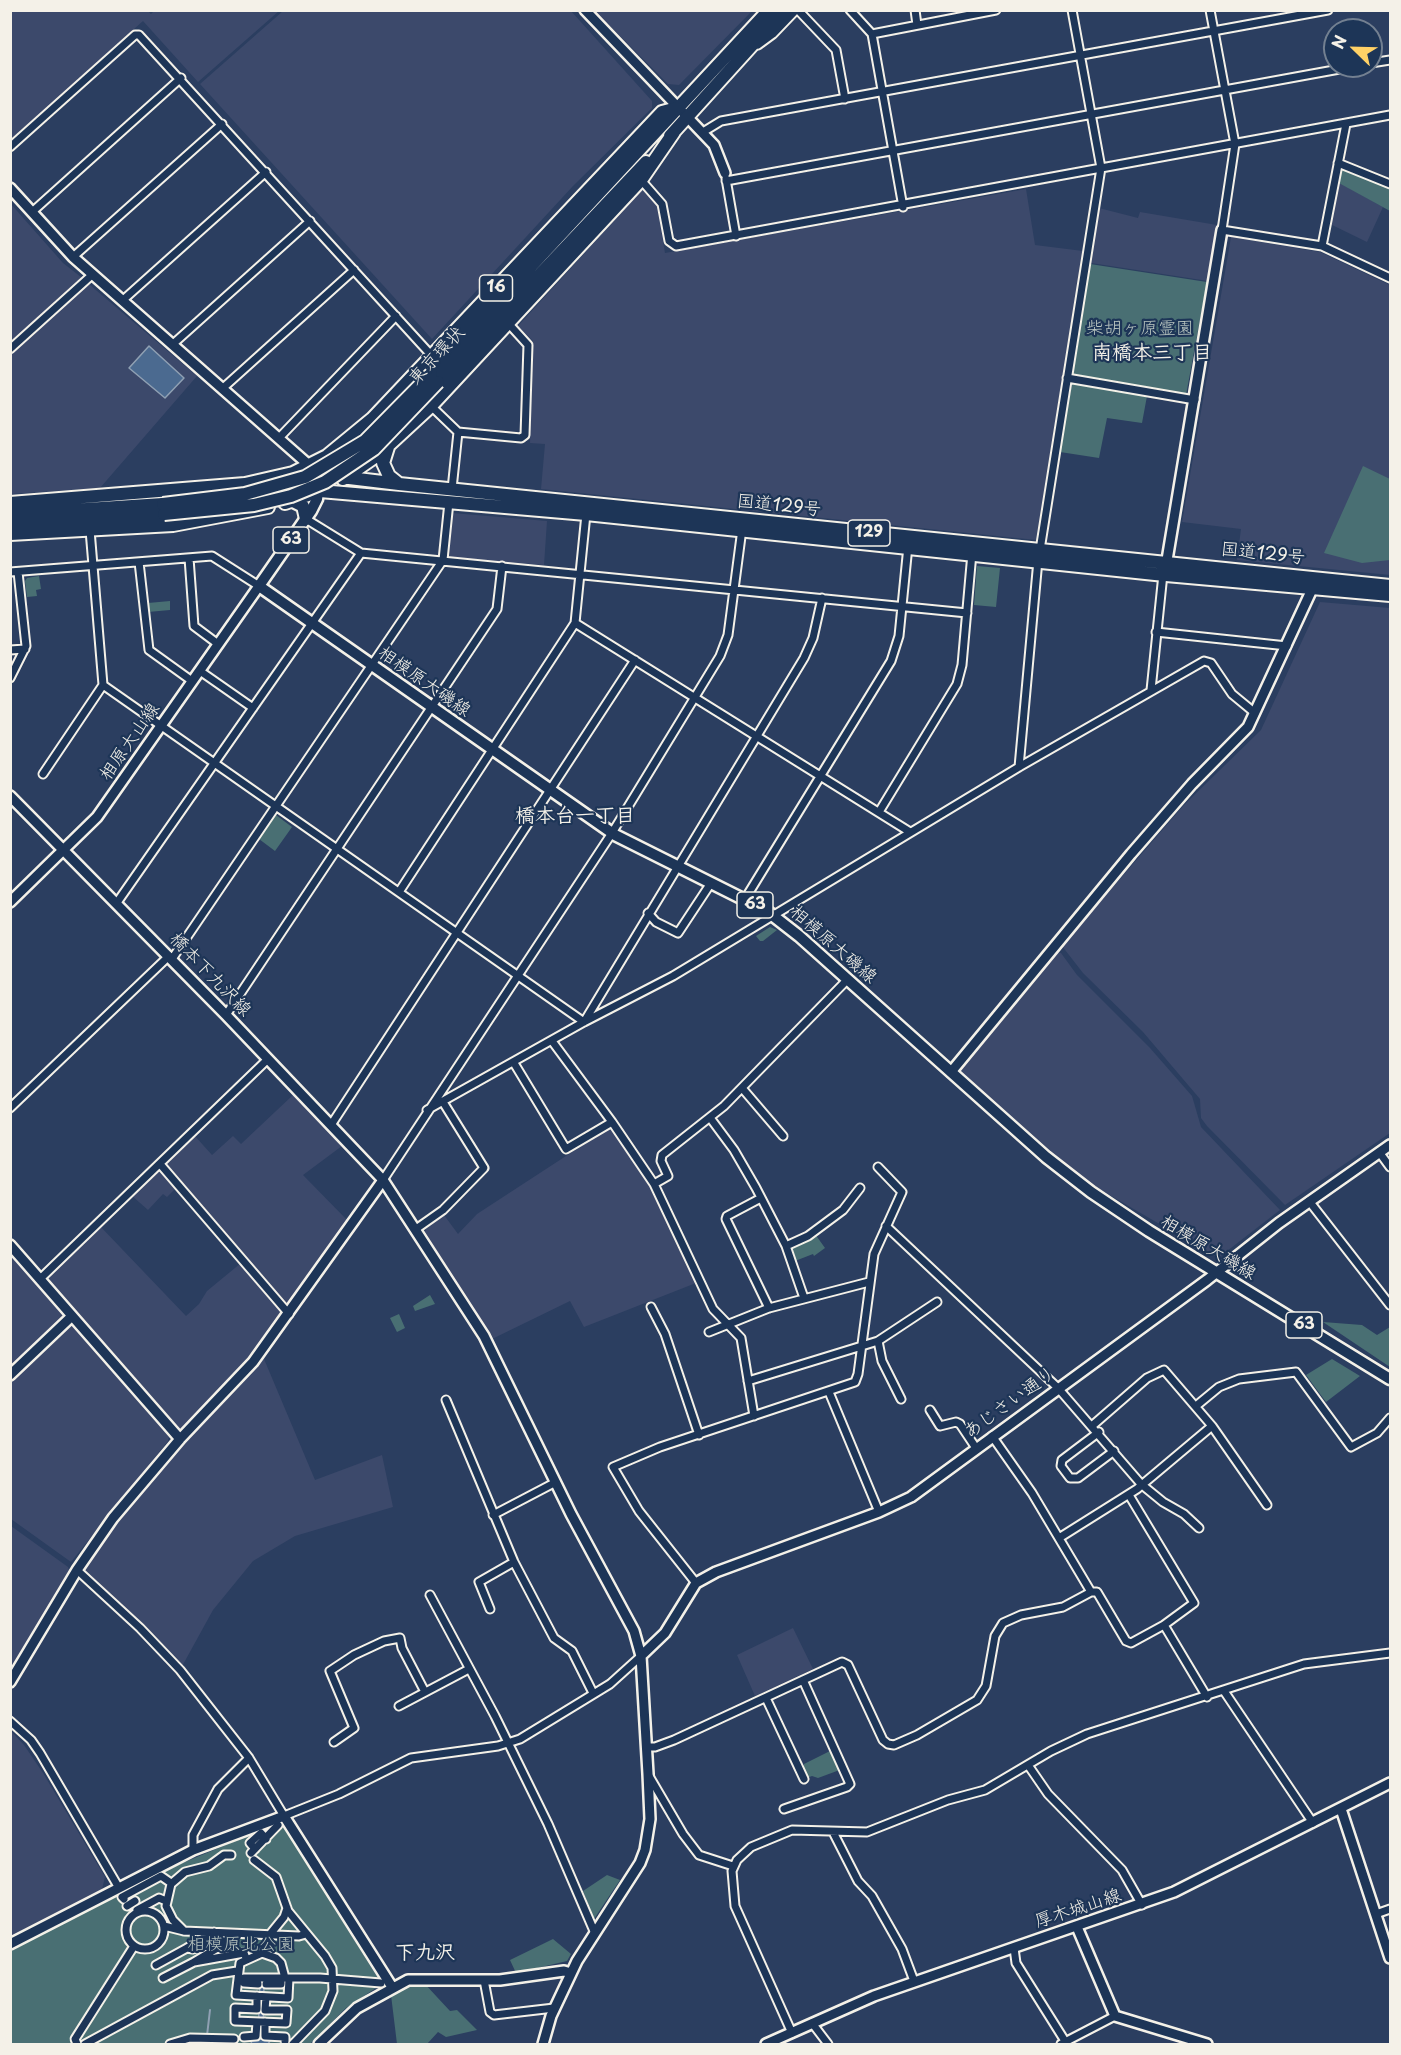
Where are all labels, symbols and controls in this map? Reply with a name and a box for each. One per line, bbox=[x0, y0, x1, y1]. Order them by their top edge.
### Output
north arrow bbox=[1323, 18, 1383, 78]
text: N bbox=[1325, 31, 1352, 52]
road number: 16 bbox=[480, 275, 512, 301]
park label: 柴胡ヶ原霊園 bbox=[1086, 318, 1194, 340]
street label: 東京環状 bbox=[405, 322, 469, 390]
district label: 南橋本三丁目 bbox=[1092, 341, 1212, 365]
street label: 国道129号 bbox=[736, 491, 822, 521]
road number: 129 bbox=[848, 520, 890, 546]
road number: 63 bbox=[273, 527, 309, 553]
street label: 国道129号 bbox=[1220, 539, 1306, 569]
street label: 相模原大磯線 bbox=[374, 642, 474, 722]
street label: 相原大山線 bbox=[95, 699, 165, 785]
district label: 橋本台一丁目 bbox=[515, 804, 635, 828]
road number: 63 bbox=[737, 892, 773, 918]
street label: 相模原大磯線 bbox=[785, 901, 881, 989]
street label: 橋本下九沢線 bbox=[165, 929, 255, 1021]
street label: 相模原大磯線 bbox=[1156, 1211, 1260, 1285]
road number: 63 bbox=[1286, 1312, 1322, 1338]
street label: あじさい通り bbox=[960, 1363, 1060, 1443]
street label: 厚木城山線 bbox=[1032, 1885, 1124, 1933]
park label: 相模原北公園 bbox=[187, 1934, 295, 1956]
district label: 下九沢 bbox=[395, 1941, 455, 1965]

